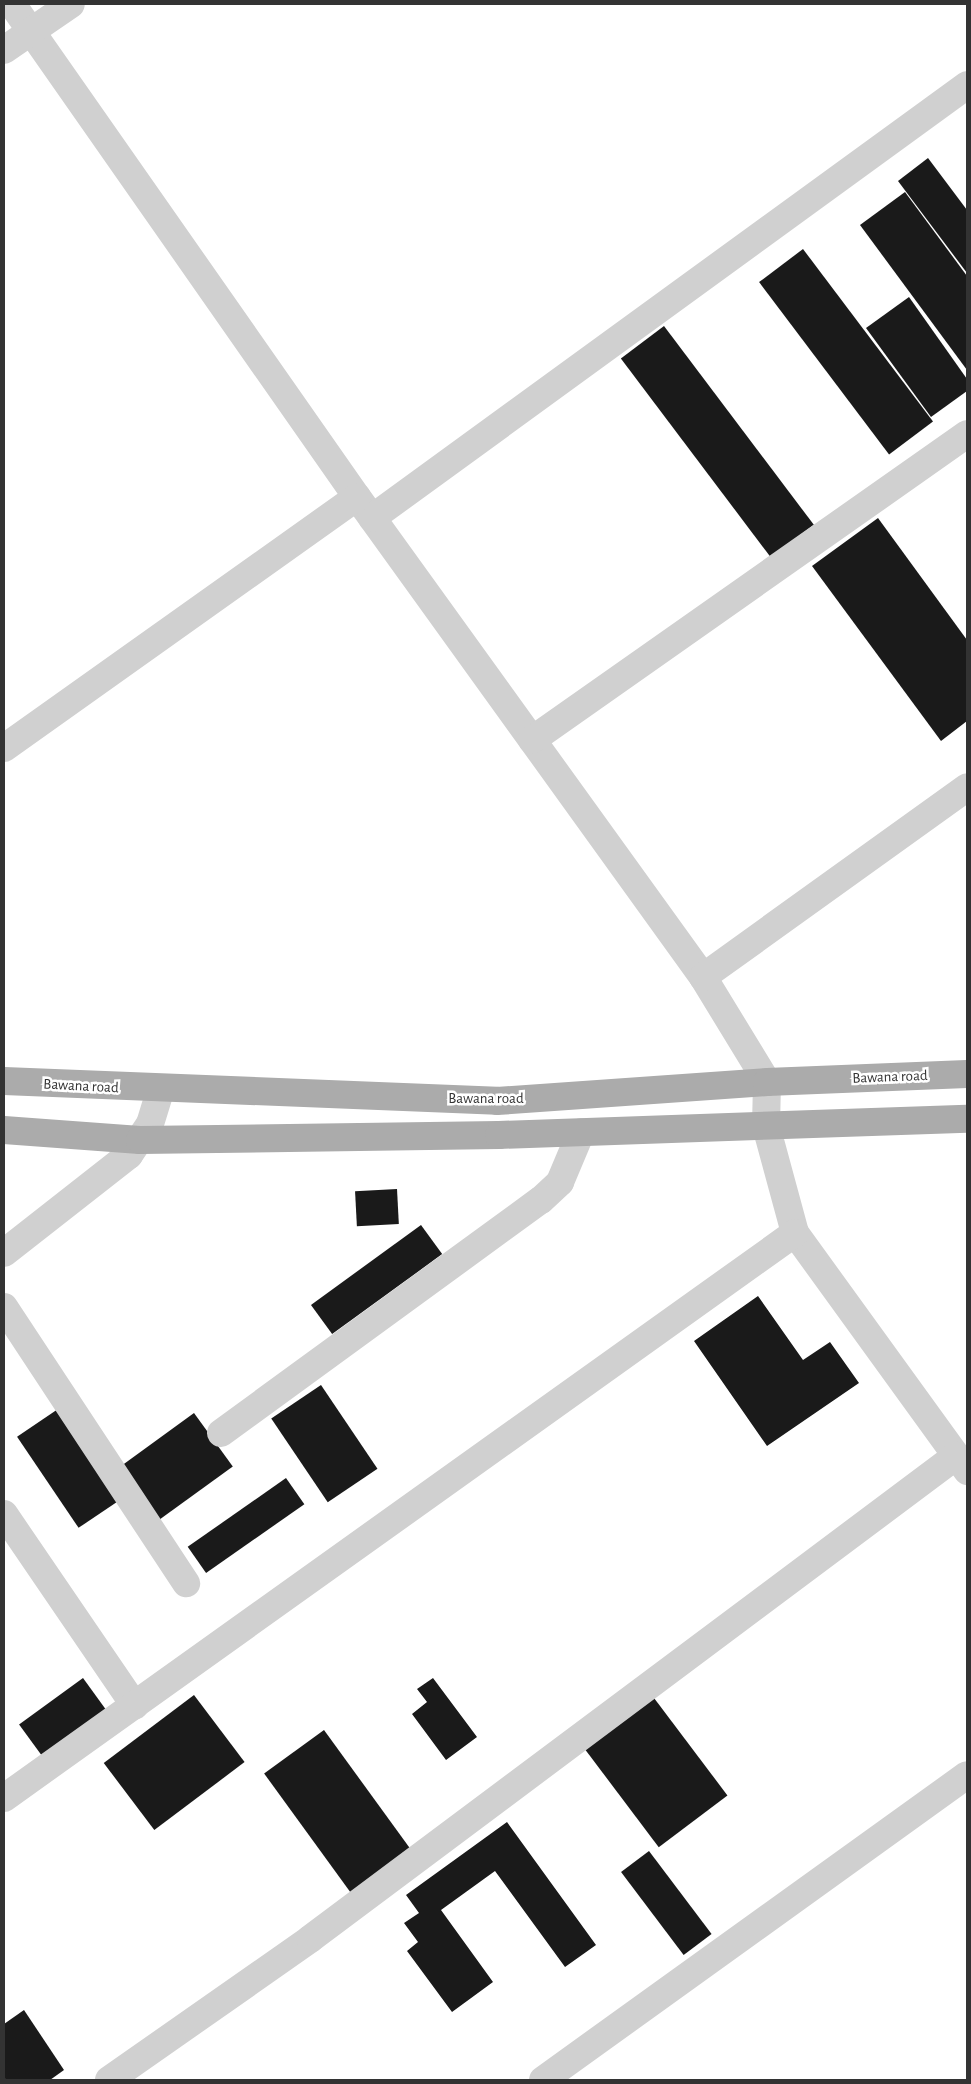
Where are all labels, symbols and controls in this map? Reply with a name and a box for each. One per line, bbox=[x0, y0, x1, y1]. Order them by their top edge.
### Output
street label: Bawana road bbox=[852, 1067, 928, 1087]
street label: Bawana road bbox=[43, 1075, 119, 1097]
street label: Bawana road bbox=[448, 1090, 524, 1108]

